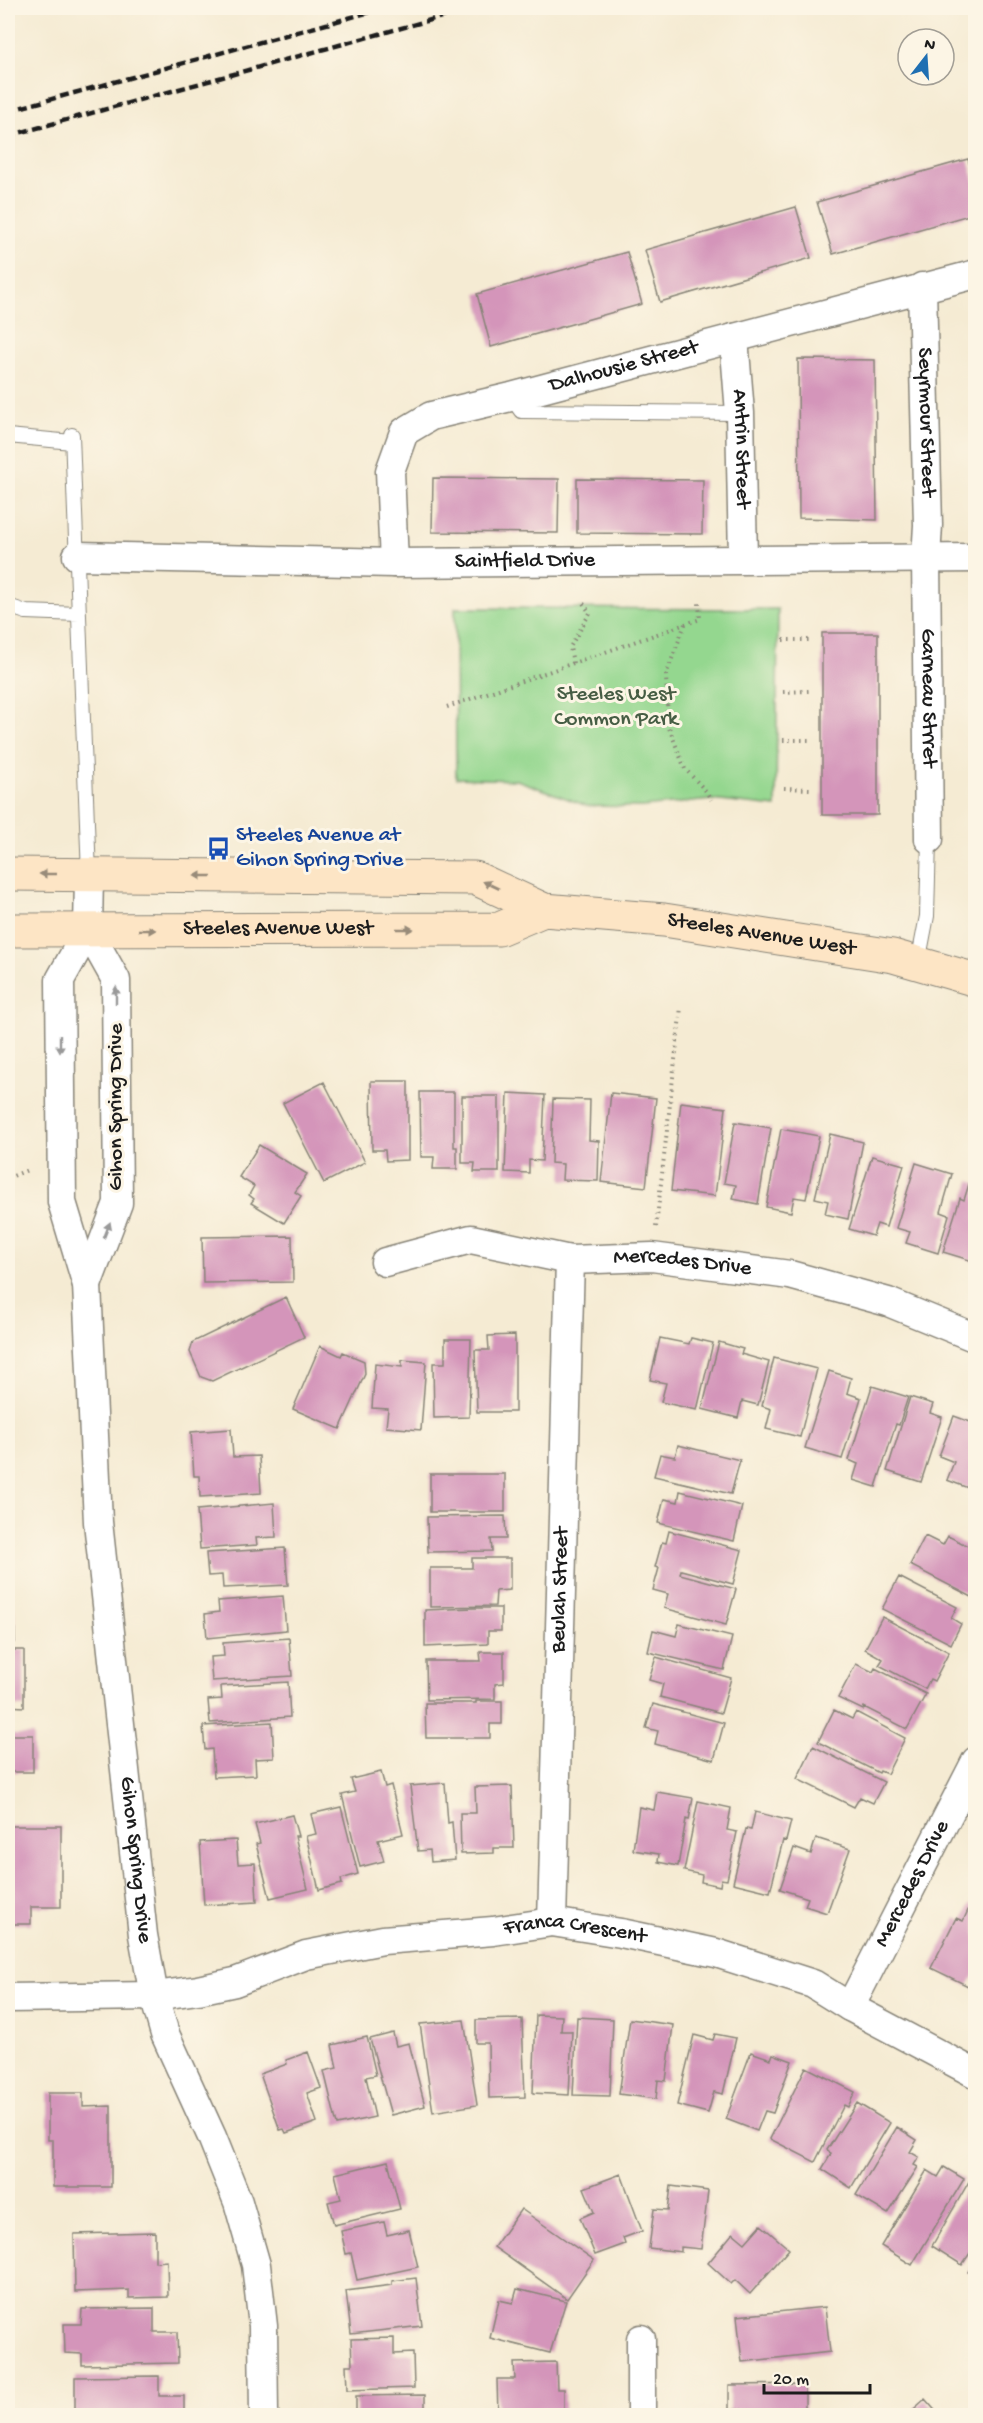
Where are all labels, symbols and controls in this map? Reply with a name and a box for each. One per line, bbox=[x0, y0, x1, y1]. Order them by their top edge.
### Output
north arrow bbox=[896, 27, 956, 87]
text: N bbox=[922, 35, 938, 57]
street label: Dalhousie Street bbox=[545, 334, 703, 400]
street label: Seyrmour Street bbox=[911, 347, 940, 499]
street label: Antrin Street bbox=[725, 388, 755, 511]
street label: Saintfield Drive bbox=[455, 548, 596, 575]
street label: Garneau Strret bbox=[914, 628, 941, 769]
park label: Steeles West Common Park bbox=[554, 682, 680, 733]
place label: Steeles Avenue at Gihon Spring Drive bbox=[236, 823, 404, 874]
bus stop icon: Steeles Avenue at Gihon Spring Drive bbox=[205, 836, 231, 862]
one-way arrow bbox=[39, 869, 58, 879]
one-way arrow bbox=[194, 871, 213, 881]
one-way arrow bbox=[482, 881, 499, 890]
street label: Steeles Avenue West bbox=[665, 908, 859, 963]
street label: Steeles Avenue West bbox=[183, 916, 375, 943]
one-way arrow bbox=[395, 924, 414, 934]
one-way arrow bbox=[137, 925, 156, 935]
one-way arrow bbox=[111, 986, 121, 1005]
street label: Gihon Spring Drive bbox=[104, 1023, 130, 1191]
one-way arrow bbox=[56, 1035, 65, 1054]
one-way arrow bbox=[103, 1221, 113, 1239]
street label: Mercedes Drive bbox=[613, 1244, 754, 1283]
street label: Beulah Street bbox=[546, 1525, 576, 1654]
street label: Gihon Spring Drive bbox=[113, 1775, 157, 1946]
street label: Mercedes Drive bbox=[870, 1816, 956, 1952]
street label: Franca Crescent bbox=[501, 1909, 651, 1951]
scale bar bbox=[764, 2357, 870, 2395]
text: 20 m bbox=[773, 2370, 809, 2391]

